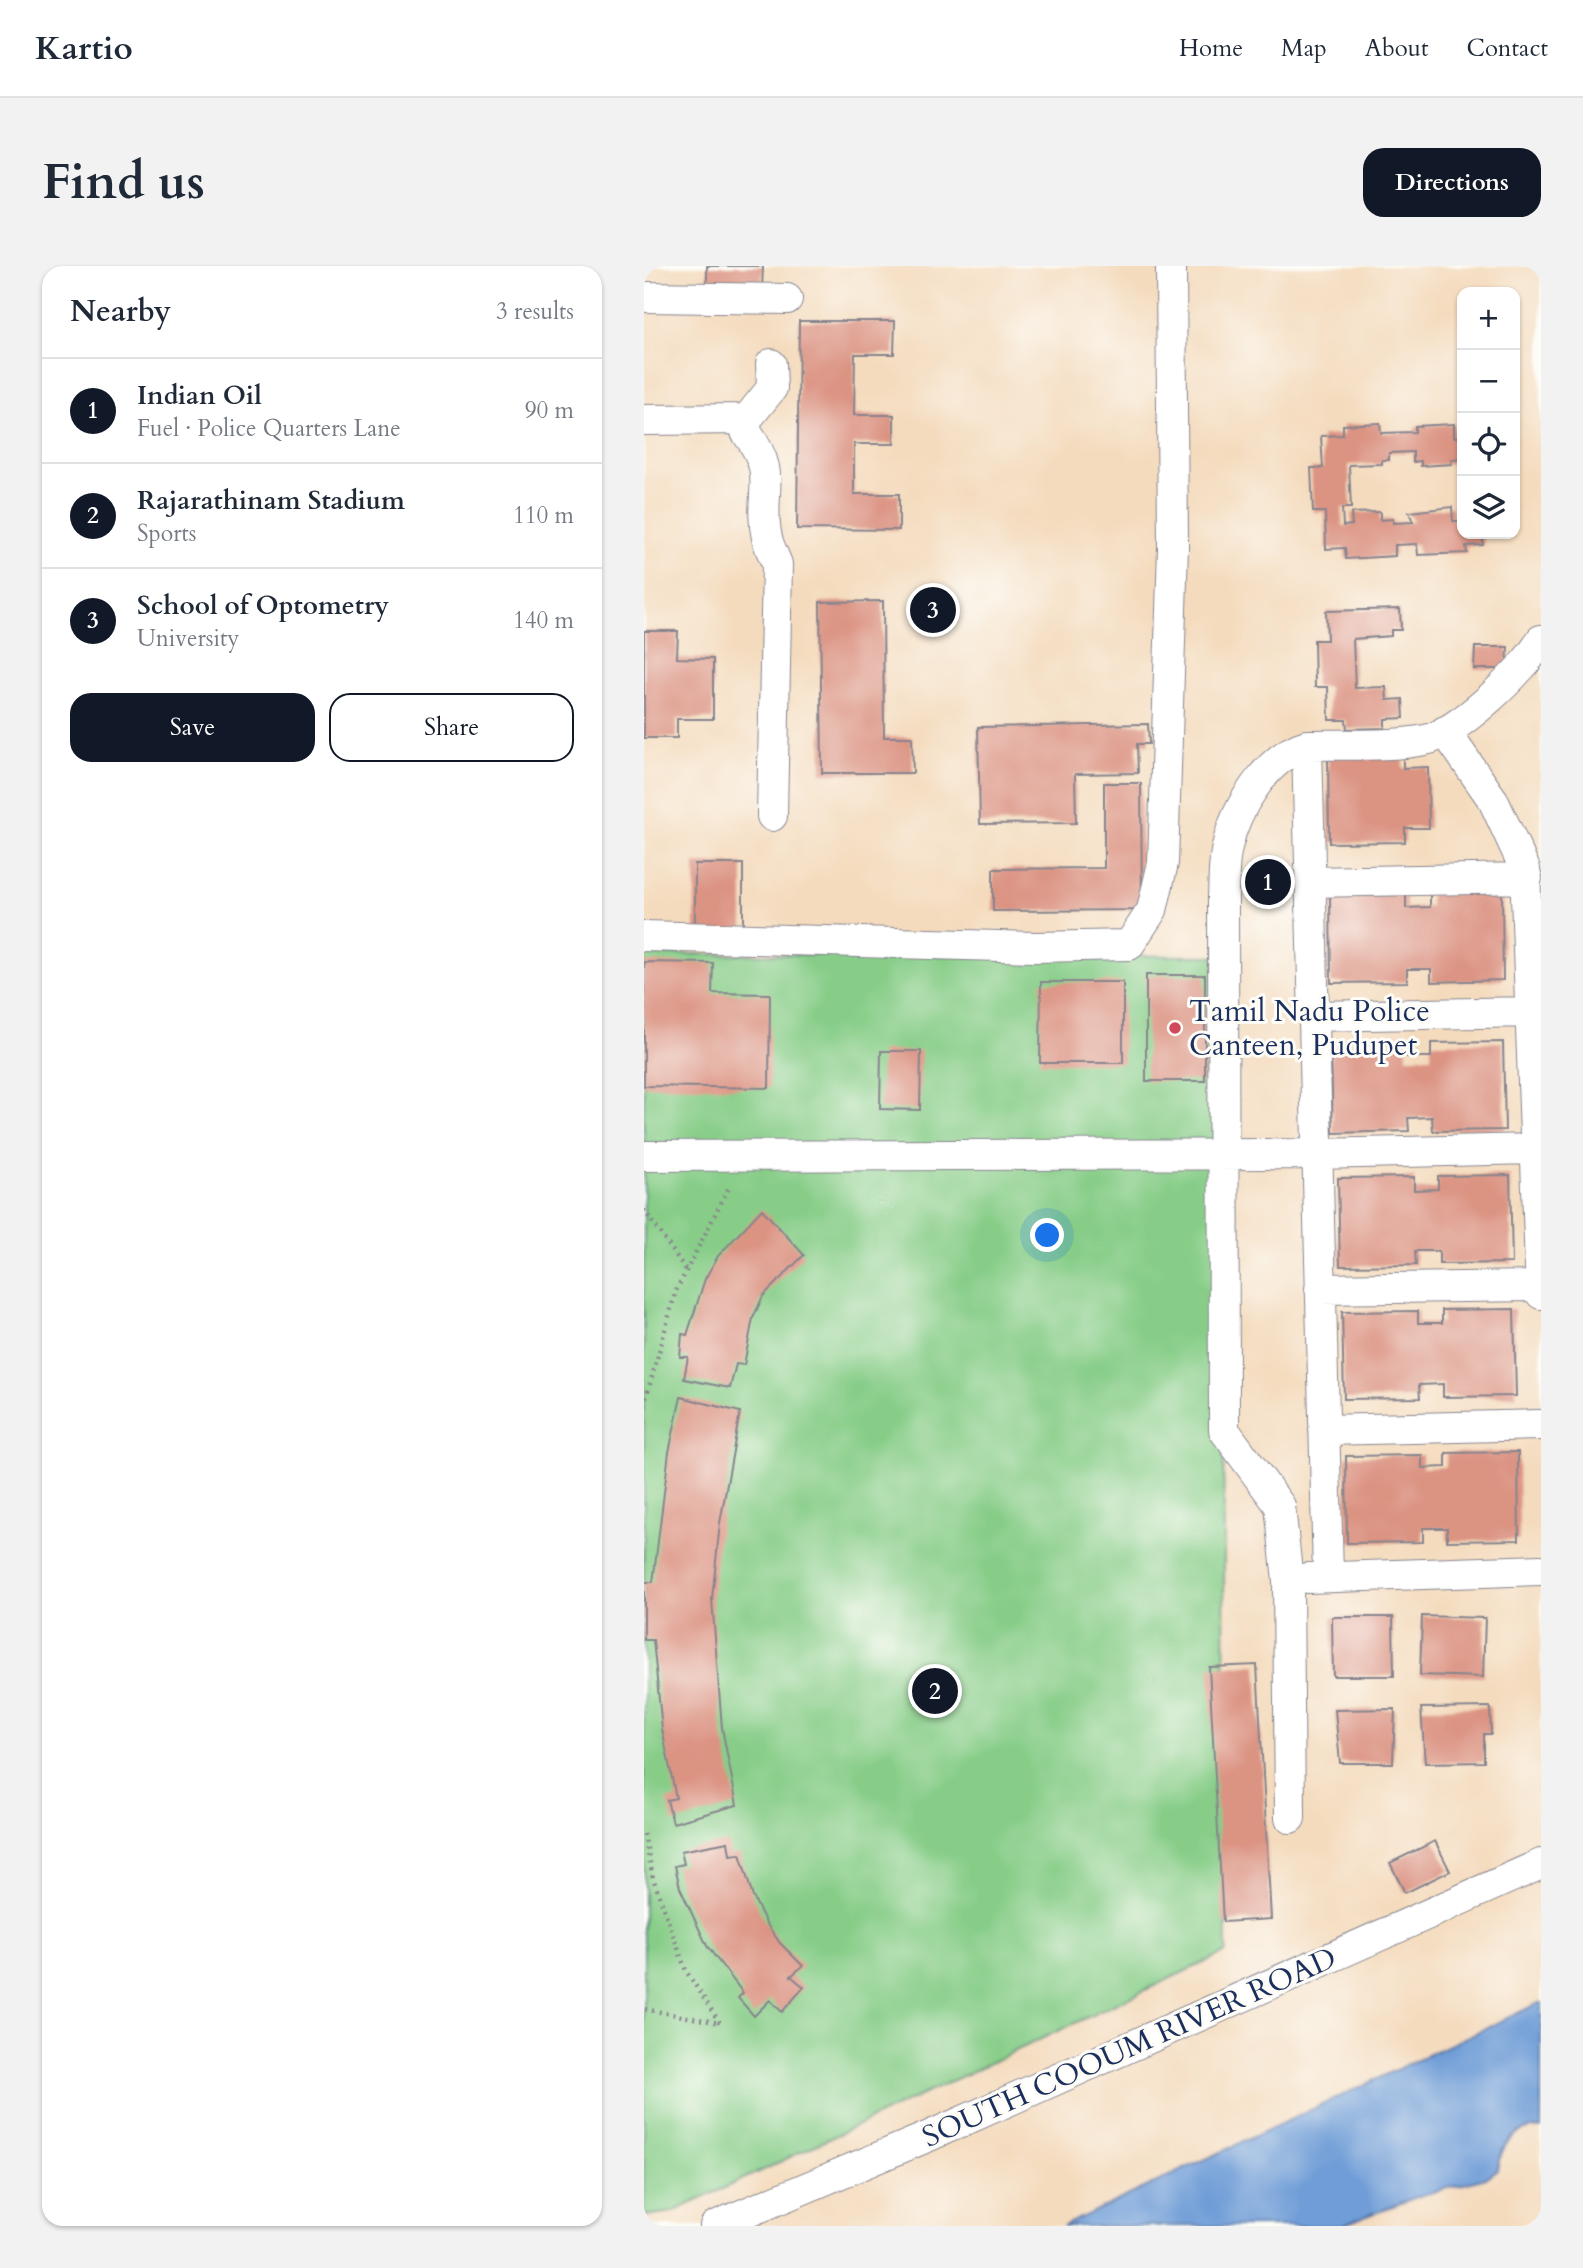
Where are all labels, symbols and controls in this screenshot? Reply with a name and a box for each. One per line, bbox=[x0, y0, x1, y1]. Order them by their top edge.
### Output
text: Kartio bbox=[35, 26, 133, 71]
text: Home bbox=[1179, 32, 1243, 65]
text: Map bbox=[1281, 32, 1327, 65]
text: About bbox=[1365, 32, 1429, 65]
text: Contact bbox=[1467, 32, 1548, 65]
button: Directions bbox=[1363, 148, 1541, 217]
text: Find us bbox=[42, 149, 205, 216]
map controls bbox=[1457, 287, 1520, 539]
button: + bbox=[1457, 287, 1520, 350]
text: Nearby bbox=[70, 291, 171, 332]
text: 3 results bbox=[496, 296, 574, 327]
button: − bbox=[1457, 350, 1520, 413]
text: Indian Oil bbox=[137, 378, 262, 413]
text: 1 bbox=[87, 395, 99, 426]
text: 90 m bbox=[525, 395, 574, 426]
text: Fuel · Police Quarters Lane bbox=[137, 413, 401, 444]
button: locate bbox=[1457, 413, 1520, 476]
button: layers bbox=[1457, 476, 1520, 539]
text: Rajarathinam Stadium bbox=[137, 483, 405, 518]
text: 2 bbox=[87, 500, 99, 531]
text: 110 m bbox=[513, 500, 574, 531]
text: Sports bbox=[137, 518, 197, 549]
pin: 3 bbox=[910, 584, 956, 636]
text: School of Optometry bbox=[137, 588, 389, 623]
text: 3 bbox=[87, 605, 99, 636]
text: 140 m bbox=[513, 605, 574, 636]
text: University bbox=[137, 623, 239, 654]
button: Save bbox=[70, 693, 315, 762]
button: Share bbox=[329, 693, 574, 762]
pin: 1 bbox=[1245, 856, 1291, 908]
place label: Tamil Nadu Police Canteen, Pudupet bbox=[1189, 991, 1430, 1066]
marker: Tamil Nadu Police Canteen, Pudupet bbox=[1167, 1020, 1183, 1036]
your location bbox=[1030, 1218, 1064, 1252]
pin: 2 bbox=[912, 1665, 958, 1717]
street label: SOUTH COOUM RIVER ROAD bbox=[916, 1937, 1343, 2158]

